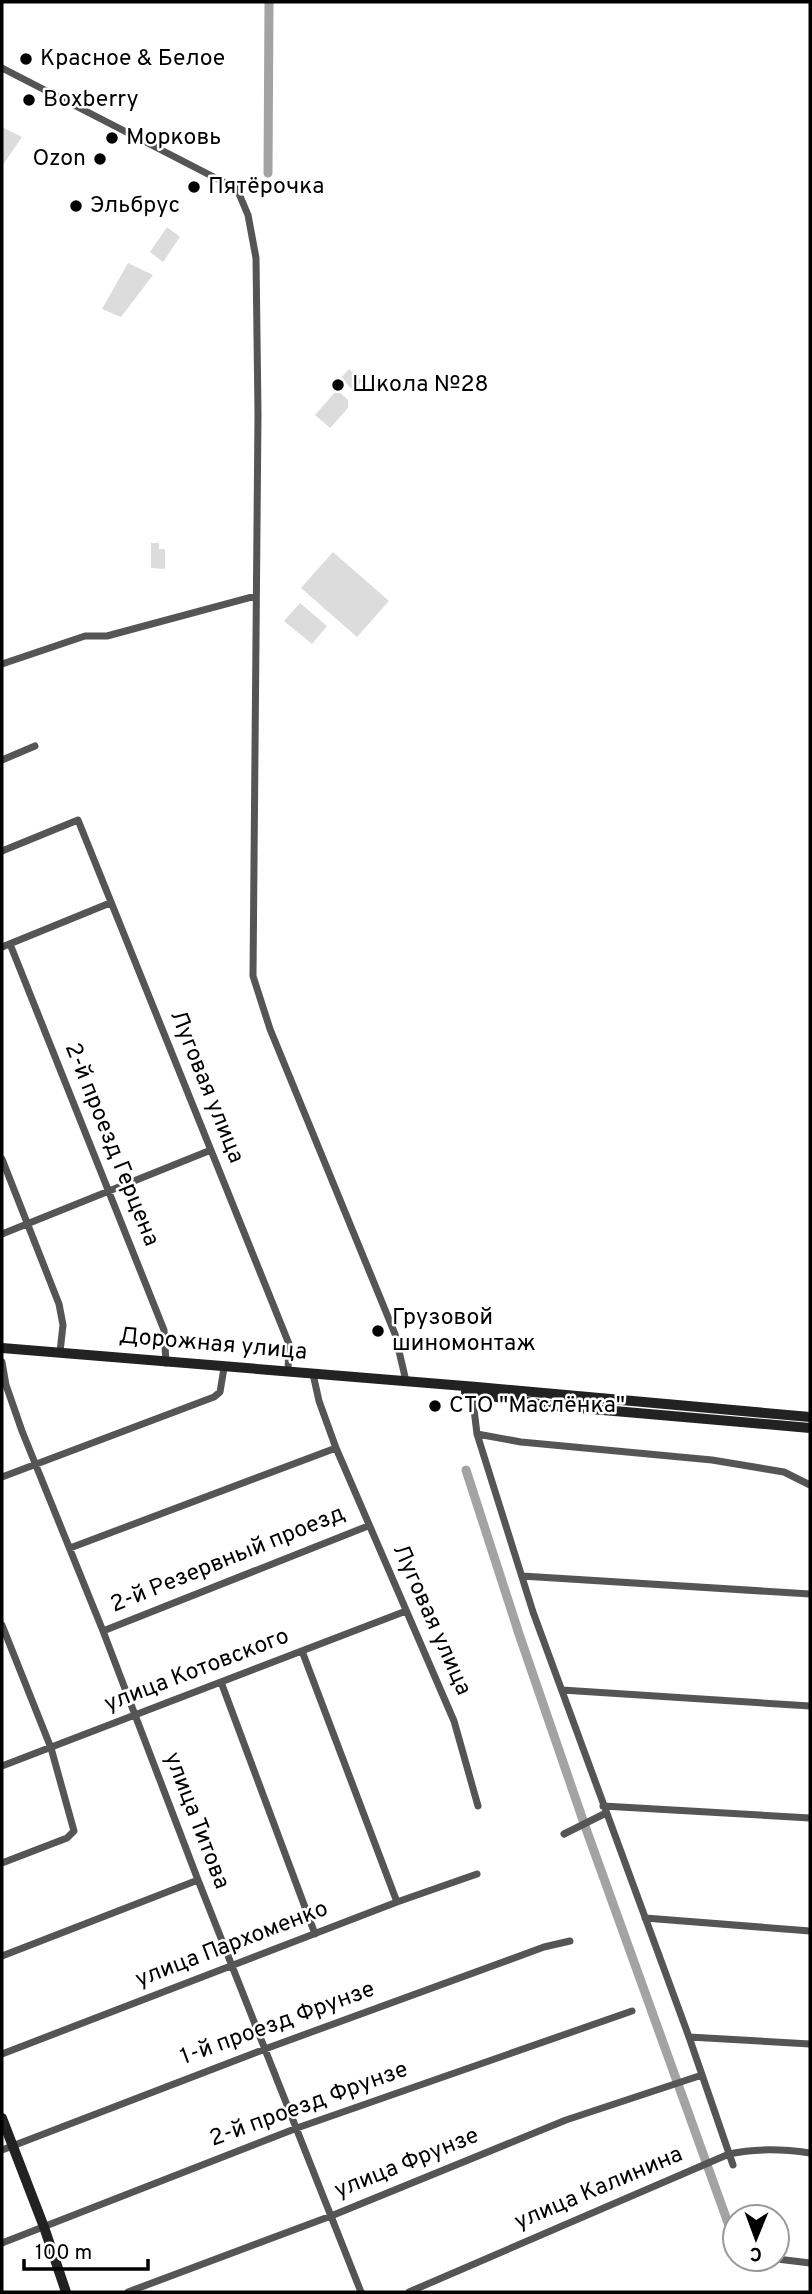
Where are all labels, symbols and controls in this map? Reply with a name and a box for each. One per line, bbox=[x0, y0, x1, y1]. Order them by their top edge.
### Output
place label: Красное & Белое bbox=[40, 45, 225, 74]
marker: Красное & Белое bbox=[18, 51, 34, 67]
place label: Boxberry bbox=[43, 86, 139, 115]
marker: Boxberry bbox=[21, 92, 37, 108]
place label: Морковь bbox=[126, 124, 221, 153]
marker: Морковь bbox=[104, 130, 120, 146]
place label: Ozon bbox=[33, 145, 86, 174]
marker: Ozon bbox=[92, 151, 108, 167]
place label: Пятёрочка bbox=[208, 173, 324, 202]
marker: Пятёрочка bbox=[186, 179, 202, 195]
place label: Эльбрус bbox=[90, 192, 180, 221]
marker: Эльбрус bbox=[68, 198, 84, 214]
place label: Школа №28 bbox=[352, 371, 489, 400]
marker: Школа №28 bbox=[330, 377, 346, 393]
street label: Луговая улица bbox=[162, 1006, 250, 1168]
street label: 2-й проезд Герцена bbox=[57, 1039, 165, 1251]
place label: Грузовой шиномонтаж bbox=[392, 1304, 536, 1359]
street label: Дорожная улица bbox=[118, 1322, 308, 1368]
marker: Грузовой шиномонтаж bbox=[370, 1323, 386, 1339]
place label: СТО "Маслёнка" bbox=[449, 1392, 625, 1421]
marker: СТО "Маслёнка" bbox=[427, 1398, 443, 1414]
street label: 2-й Резервный проезд bbox=[106, 1500, 350, 1620]
street label: Луговая улица bbox=[385, 1540, 477, 1700]
street label: улица Котовского bbox=[101, 1622, 293, 1720]
street label: улица Титова bbox=[157, 1748, 235, 1894]
street label: улица Пархоменко bbox=[132, 1895, 332, 1995]
street label: 1-й проезд Фрунзе bbox=[177, 1975, 379, 2073]
street label: 2-й проезд Фрунзе bbox=[206, 2056, 412, 2154]
street label: улица Фрунзе bbox=[331, 2122, 483, 2206]
street label: улица Калинина bbox=[510, 2140, 688, 2238]
north arrow bbox=[721, 2203, 791, 2273]
scale bar bbox=[24, 2228, 149, 2272]
text: 100 m bbox=[35, 2240, 92, 2267]
text: С bbox=[749, 2241, 762, 2265]

